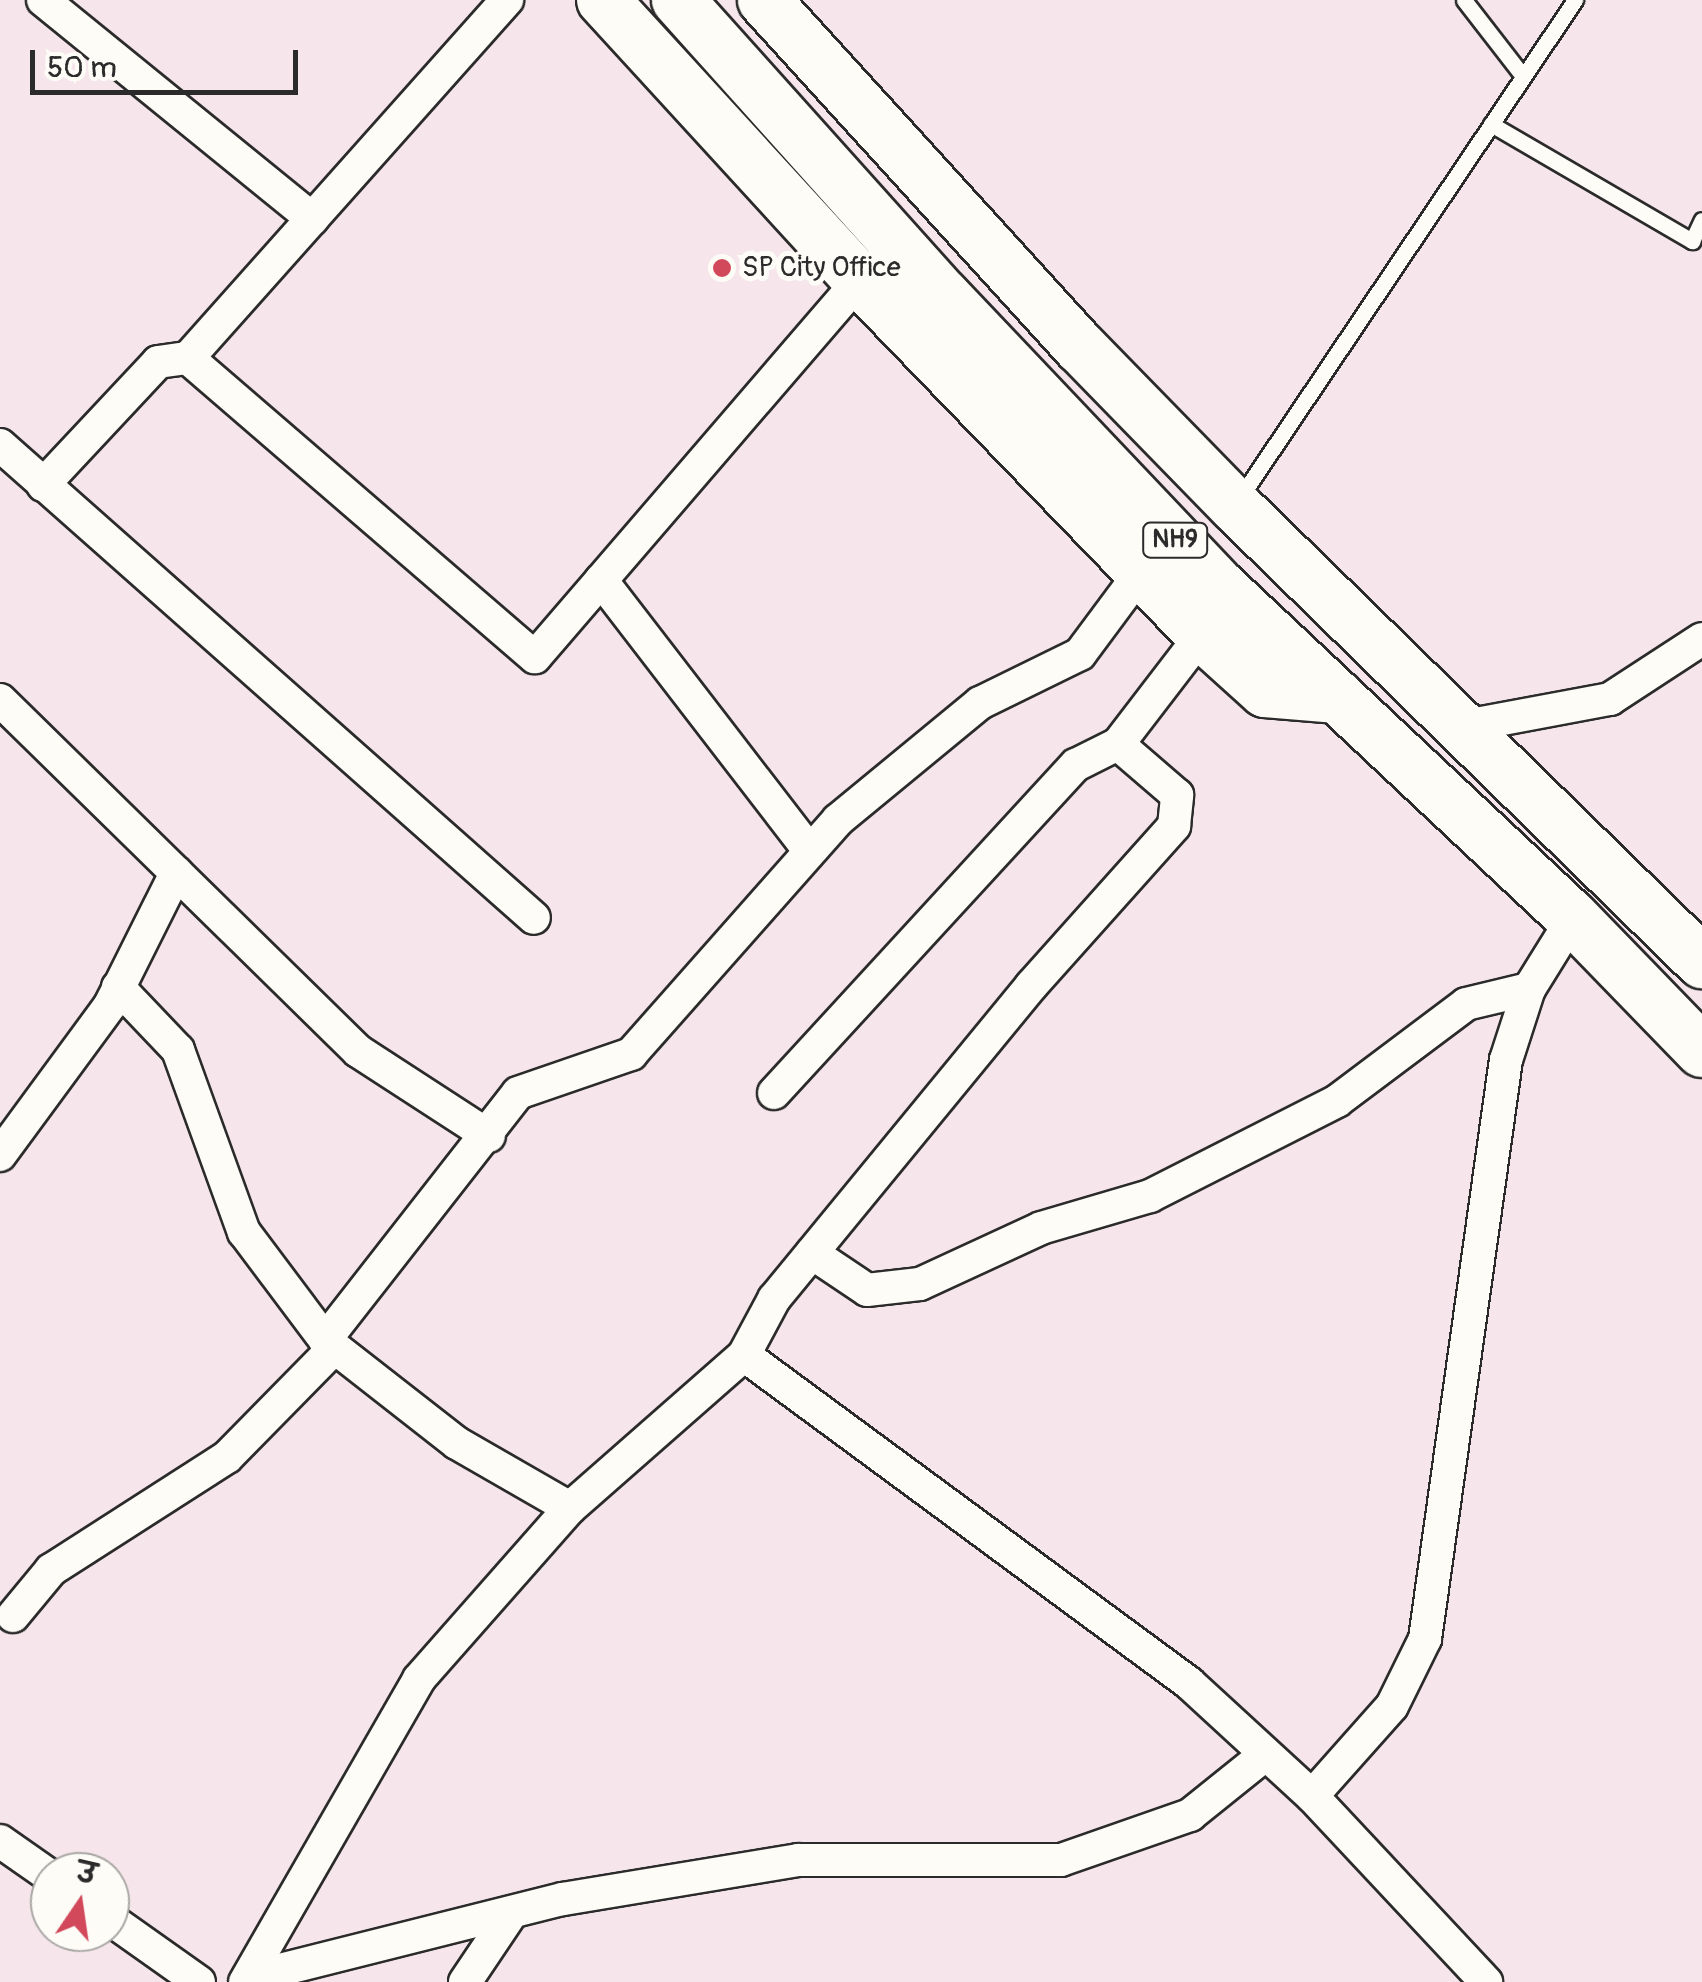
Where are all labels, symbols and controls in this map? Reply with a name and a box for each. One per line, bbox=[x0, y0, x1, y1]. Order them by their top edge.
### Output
scale bar bbox=[35, 30, 302, 92]
text: 50 m bbox=[47, 49, 117, 86]
place label: SP City Office bbox=[742, 251, 901, 285]
marker: SP City Office bbox=[711, 257, 733, 279]
road number: NH9 bbox=[1140, 520, 1210, 560]
north arrow bbox=[30, 1852, 130, 1952]
text: उ bbox=[73, 1855, 99, 1893]

